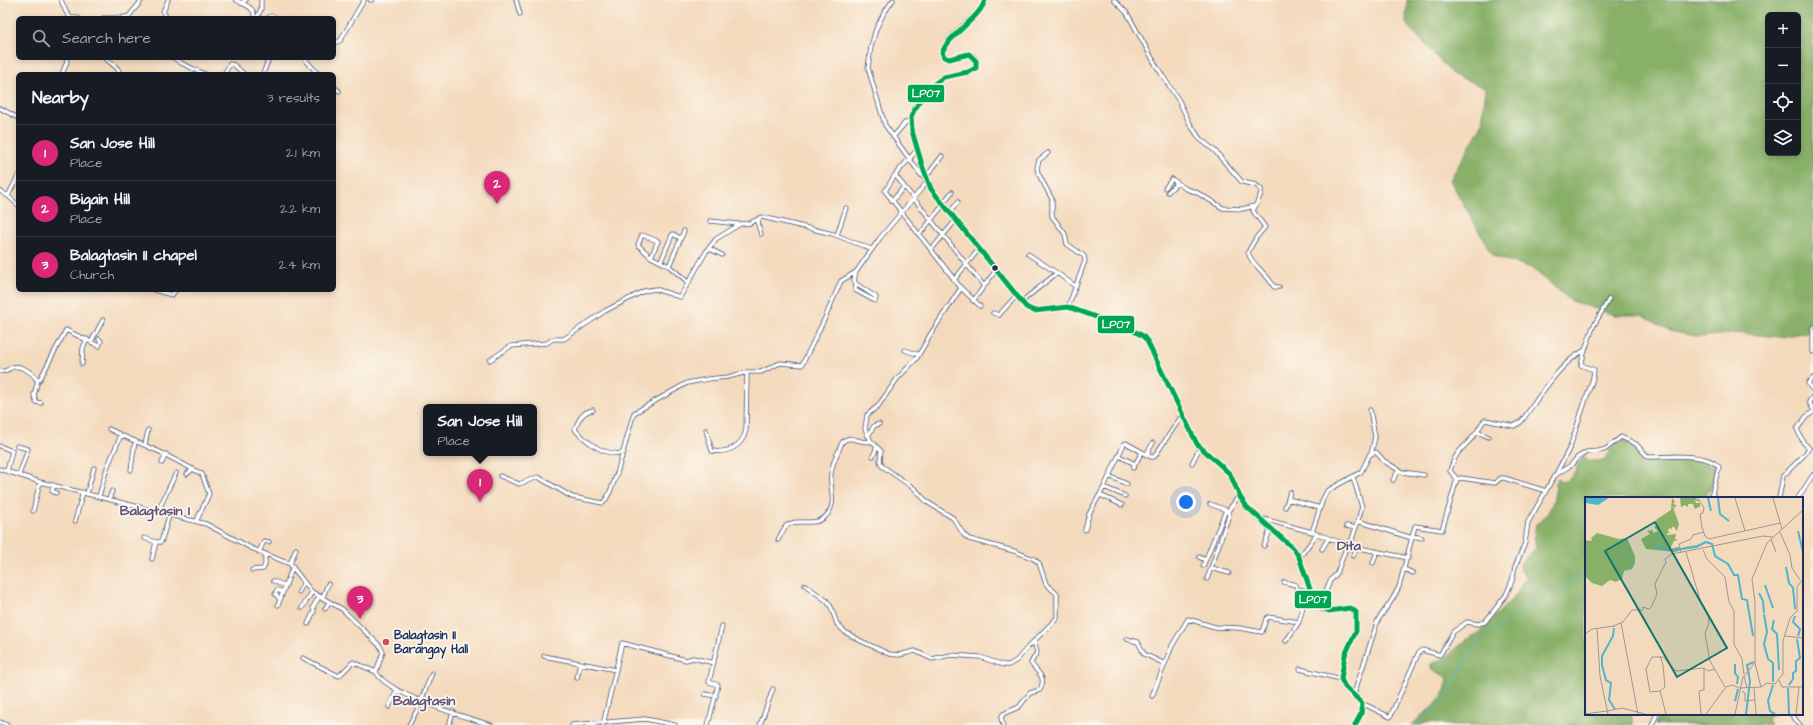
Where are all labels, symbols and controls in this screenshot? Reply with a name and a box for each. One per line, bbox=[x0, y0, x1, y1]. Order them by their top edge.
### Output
map controls bbox=[1765, 12, 1801, 156]
button: + bbox=[1765, 12, 1801, 48]
search box bbox=[16, 16, 336, 60]
icon: search bbox=[30, 27, 52, 49]
text: Search here bbox=[62, 28, 151, 49]
button: − bbox=[1765, 48, 1801, 84]
line badge: LP07 bbox=[907, 84, 945, 103]
button: locate bbox=[1765, 84, 1801, 120]
text: Nearby bbox=[32, 86, 89, 110]
text: LP07 bbox=[912, 86, 940, 101]
text: 3 results bbox=[267, 89, 320, 107]
button: layers bbox=[1765, 120, 1801, 156]
text: San Jose Hill bbox=[70, 133, 155, 154]
text: 1 bbox=[44, 144, 46, 162]
text: 2.1 km bbox=[286, 144, 320, 162]
text: Place bbox=[70, 154, 102, 172]
pin: 2 bbox=[484, 171, 510, 204]
text: Bigain Hill bbox=[70, 189, 130, 210]
text: 2 bbox=[41, 200, 49, 218]
text: 2.2 km bbox=[280, 200, 320, 218]
text: Place bbox=[70, 210, 102, 228]
text: Balagtasin II chapel bbox=[70, 245, 197, 266]
text: 3 bbox=[42, 256, 48, 274]
text: 2.4 km bbox=[279, 256, 320, 274]
unlabelled marker bbox=[990, 263, 1000, 273]
text: Church bbox=[70, 266, 114, 284]
line badge: LP07 bbox=[1097, 315, 1135, 334]
text: LP07 bbox=[1102, 317, 1130, 332]
popup bbox=[423, 404, 537, 456]
text: San Jose Hill bbox=[438, 411, 522, 432]
text: Place bbox=[438, 432, 470, 450]
pin: 1 bbox=[467, 469, 493, 502]
your location bbox=[1176, 492, 1196, 512]
inset map bbox=[1585, 497, 1803, 715]
district label: Balagtasin I bbox=[120, 501, 190, 522]
district label: Dita bbox=[1337, 536, 1362, 556]
pin: 3 bbox=[347, 586, 373, 619]
line badge: LP07 bbox=[1294, 590, 1332, 609]
text: LP07 bbox=[1299, 592, 1327, 607]
place label: Balagtasin II Barangay Hall bbox=[394, 627, 468, 660]
marker: Balagtasin II Barangay Hall bbox=[381, 637, 391, 647]
district label: Balagtasin bbox=[393, 691, 455, 712]

